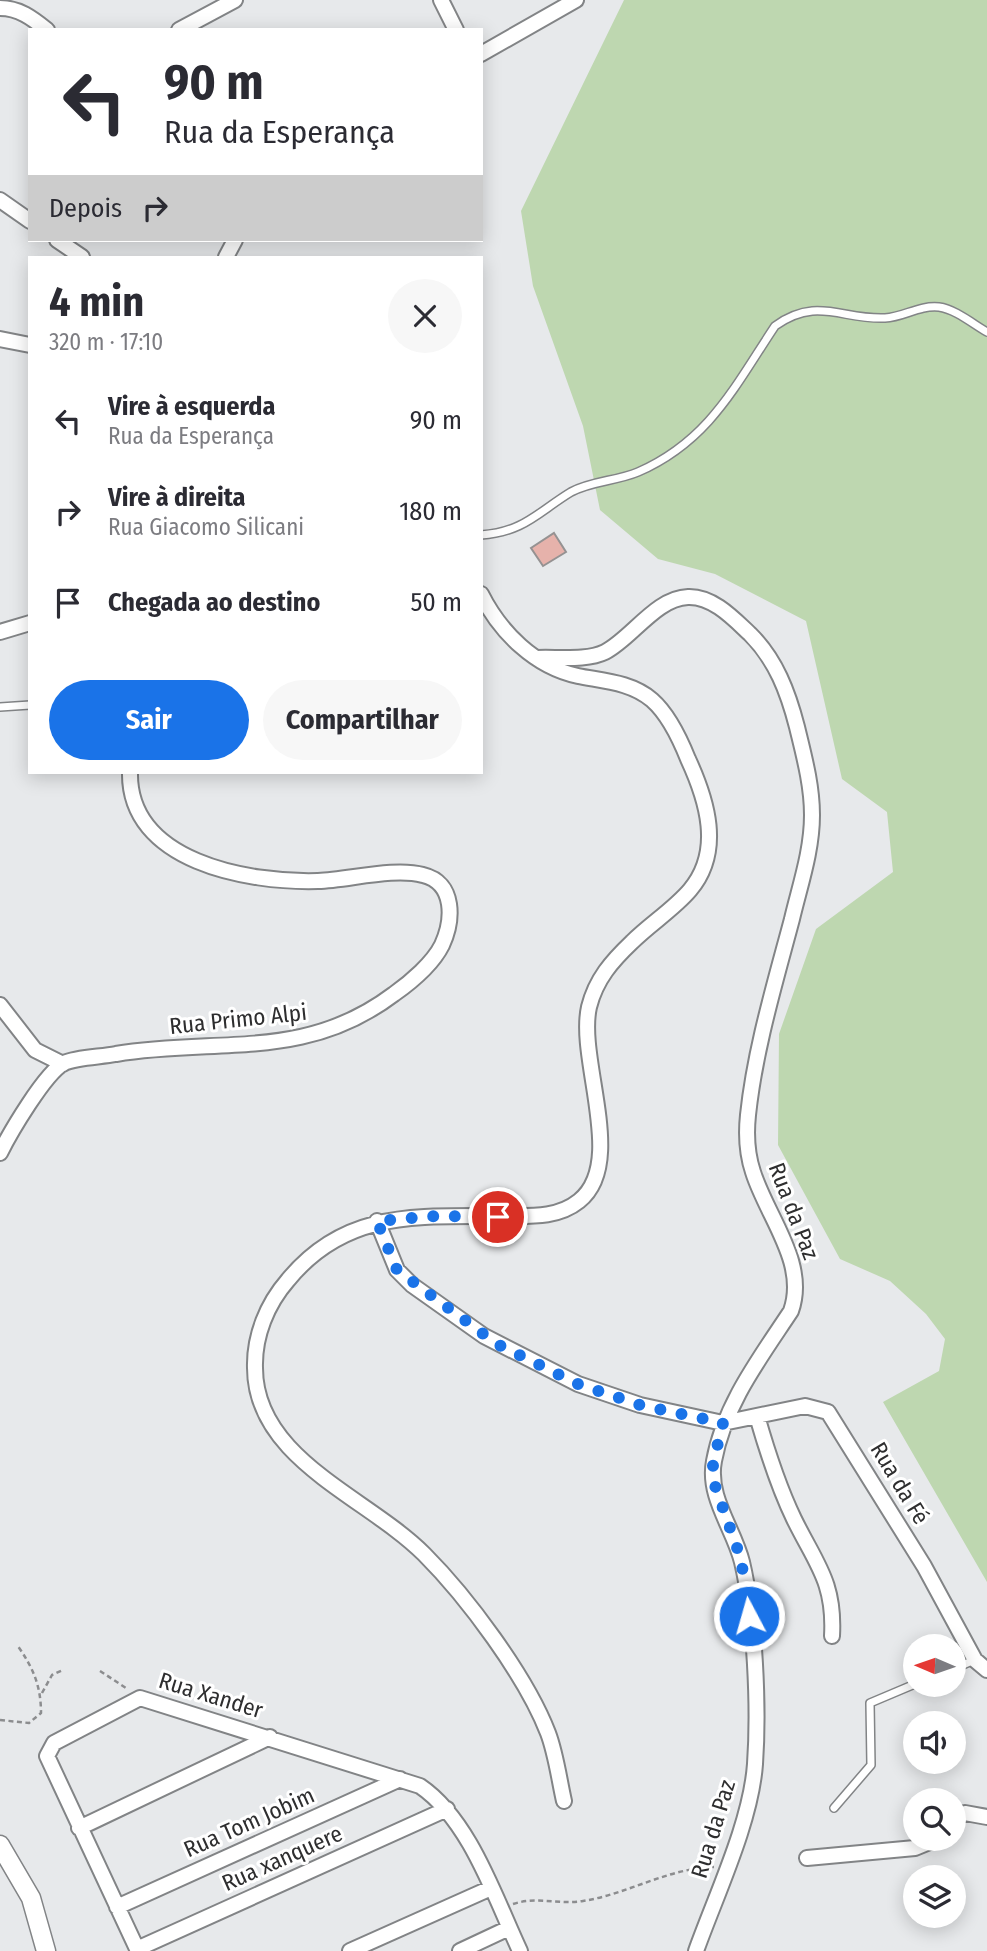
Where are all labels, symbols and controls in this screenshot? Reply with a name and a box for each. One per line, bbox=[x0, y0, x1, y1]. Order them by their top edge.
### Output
text: 90 m bbox=[164, 53, 264, 112]
icon: left bbox=[49, 56, 140, 147]
text: Rua da Esperança bbox=[164, 113, 395, 151]
icon: right bbox=[136, 189, 174, 227]
text: Depois bbox=[49, 193, 122, 224]
text: 4 min bbox=[49, 277, 144, 327]
button: close bbox=[388, 279, 462, 353]
text: 320 m · 17:10 bbox=[49, 328, 163, 356]
text: Vire à esquerda bbox=[108, 391, 275, 422]
icon: left bbox=[49, 402, 87, 440]
text: 90 m bbox=[410, 405, 462, 436]
text: Rua da Esperança bbox=[108, 422, 274, 450]
text: Vire à direita bbox=[108, 482, 246, 513]
icon: right bbox=[49, 493, 87, 531]
text: 180 m bbox=[399, 496, 462, 527]
text: Rua Giacomo Silicani bbox=[108, 513, 304, 541]
icon: arrive bbox=[49, 584, 87, 622]
text: Chegada ao destino bbox=[108, 587, 320, 618]
text: 50 m bbox=[410, 587, 462, 618]
button: Sair bbox=[49, 680, 249, 760]
button: Compartilhar bbox=[263, 680, 462, 760]
street label: Rua Primo Alpi bbox=[168, 998, 308, 1040]
street label: Rua da Paz bbox=[763, 1159, 825, 1263]
pin bbox=[468, 1187, 528, 1247]
icon: arrive bbox=[479, 1198, 517, 1236]
street label: Rua da Fé bbox=[865, 1437, 935, 1529]
position arrow bbox=[712, 1579, 786, 1653]
north arrow bbox=[903, 1634, 966, 1698]
map controls bbox=[903, 1634, 966, 1928]
street label: Rua Xander bbox=[156, 1666, 266, 1724]
button: sound bbox=[903, 1711, 966, 1774]
street label: Rua da Paz bbox=[685, 1776, 741, 1882]
street label: Rua Tom Jobim bbox=[179, 1781, 319, 1863]
button: search bbox=[903, 1788, 966, 1851]
street label: Rua xanquere bbox=[217, 1819, 347, 1897]
button: layers bbox=[903, 1865, 966, 1928]

